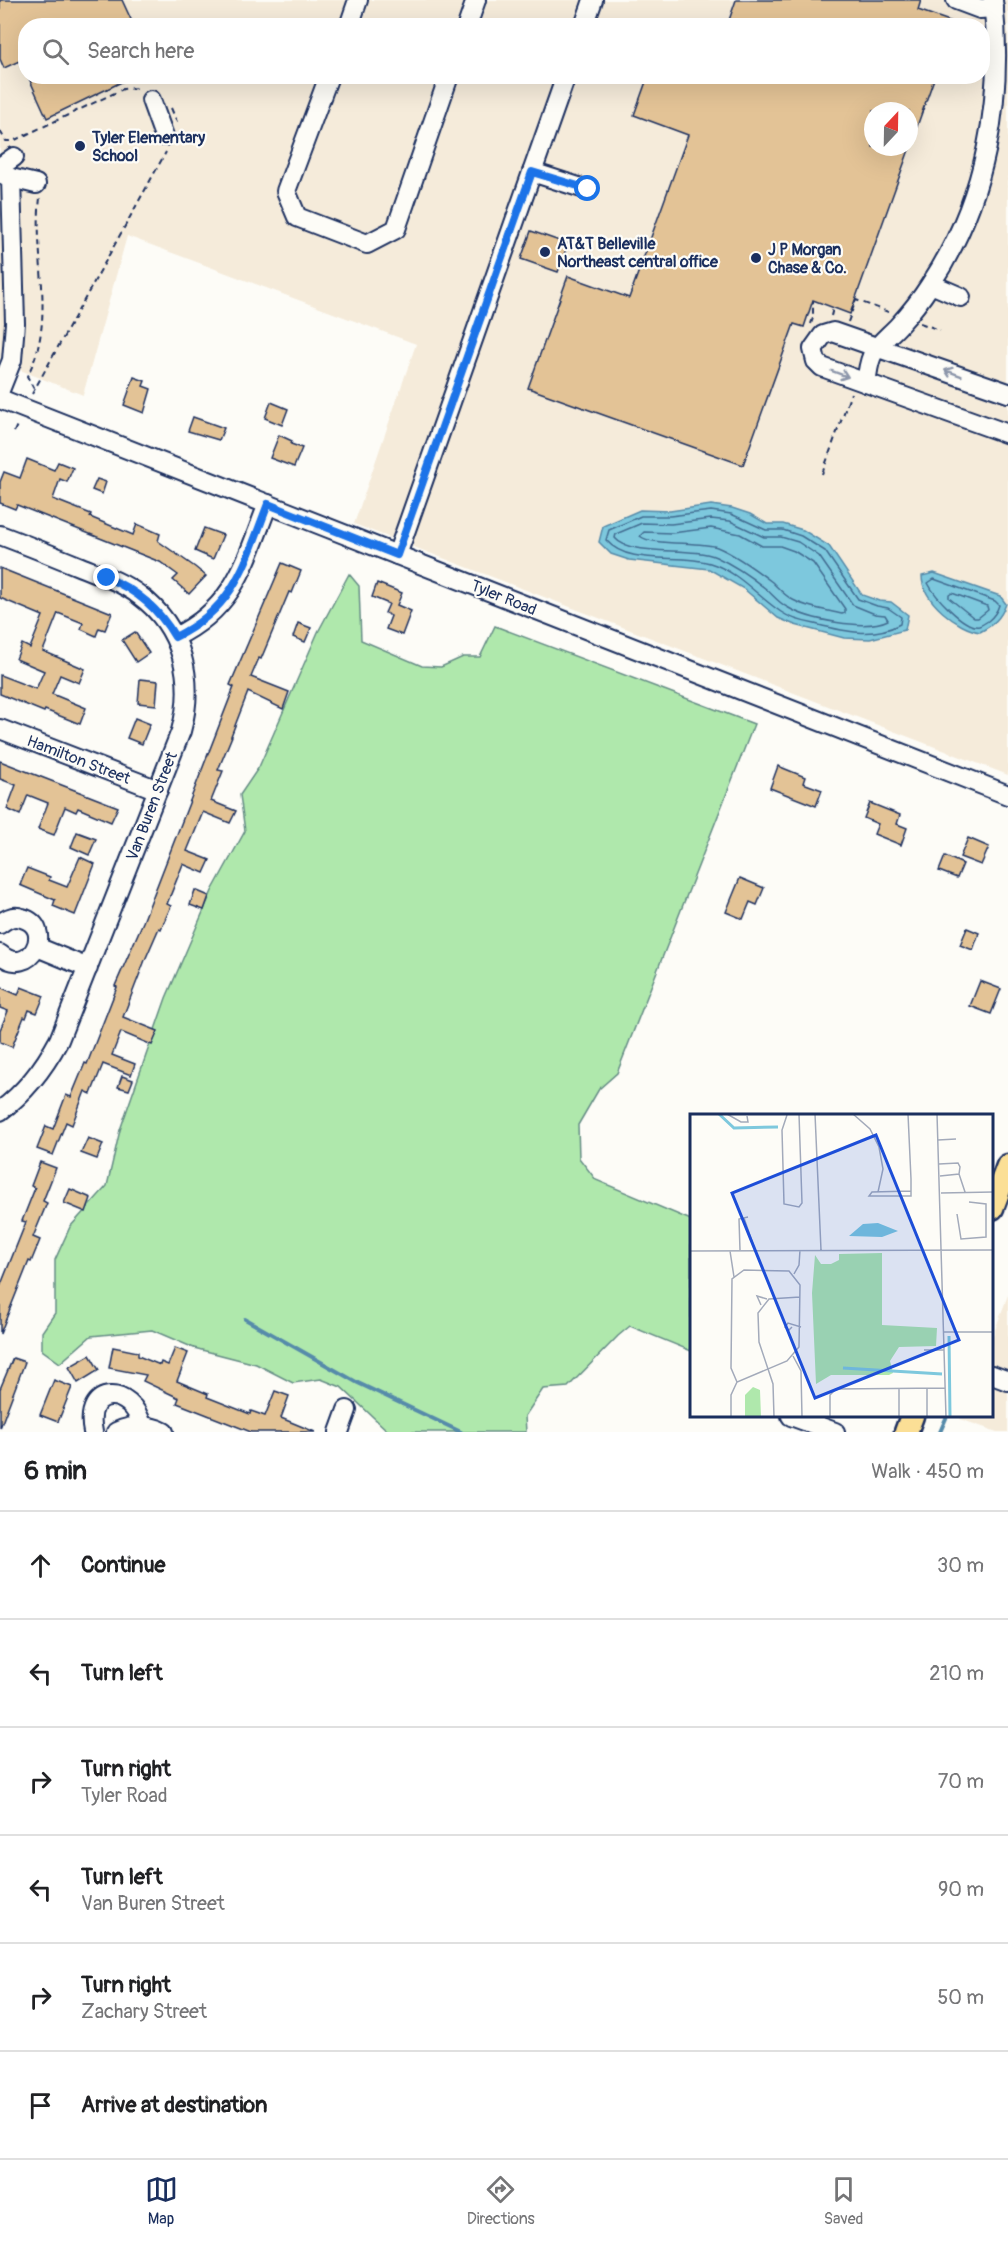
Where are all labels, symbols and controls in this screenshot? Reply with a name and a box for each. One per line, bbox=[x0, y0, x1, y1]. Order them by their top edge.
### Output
search box bbox=[18, 18, 990, 84]
icon: search bbox=[39, 35, 72, 68]
text: Search here bbox=[87, 37, 194, 65]
north arrow bbox=[864, 102, 918, 156]
place label: Tyler Elementary School bbox=[91, 128, 205, 166]
marker: Tyler Elementary School bbox=[73, 139, 87, 153]
route start bbox=[574, 175, 600, 201]
place label: AT&T Belleville Northeast central office bbox=[557, 234, 719, 272]
place label: J P Morgan Chase & Co. bbox=[768, 240, 847, 278]
marker: AT&T Belleville Northeast central office bbox=[538, 245, 552, 259]
marker: J P Morgan Chase & Co. bbox=[749, 251, 763, 265]
one-way arrow bbox=[944, 367, 963, 378]
one-way arrow bbox=[830, 369, 849, 380]
route end bbox=[93, 564, 119, 590]
street label: Tyler Road bbox=[468, 576, 539, 620]
street label: Hamilton Street bbox=[24, 731, 134, 789]
street label: Van Buren Street bbox=[122, 749, 182, 864]
inset map bbox=[690, 1114, 993, 1417]
text: 6 min bbox=[24, 1455, 87, 1487]
text: Walk · 450 m bbox=[871, 1459, 984, 1484]
icon: ahead bbox=[24, 1549, 57, 1582]
text: Continue bbox=[81, 1551, 165, 1579]
text: 30 m bbox=[937, 1553, 984, 1578]
icon: left bbox=[24, 1657, 57, 1690]
text: Turn left bbox=[81, 1659, 163, 1687]
text: 210 m bbox=[929, 1661, 984, 1686]
text: Turn right bbox=[81, 1755, 171, 1783]
icon: right bbox=[24, 1765, 57, 1798]
text: 70 m bbox=[938, 1769, 984, 1794]
text: Tyler Road bbox=[81, 1783, 168, 1808]
text: Turn left bbox=[81, 1863, 163, 1891]
icon: left bbox=[24, 1873, 57, 1906]
text: 90 m bbox=[938, 1877, 984, 1902]
text: Van Buren Street bbox=[81, 1891, 225, 1916]
text: Turn right bbox=[81, 1971, 171, 1999]
icon: right bbox=[24, 1981, 57, 2014]
text: 50 m bbox=[937, 1985, 984, 2010]
text: Zachary Street bbox=[81, 1999, 207, 2024]
icon: arrive bbox=[24, 2089, 57, 2122]
text: Arrive at destination bbox=[81, 2091, 267, 2119]
tab: Map bbox=[145, 2173, 178, 2229]
tab: Directions bbox=[467, 2173, 535, 2229]
tab: Saved bbox=[824, 2173, 863, 2229]

